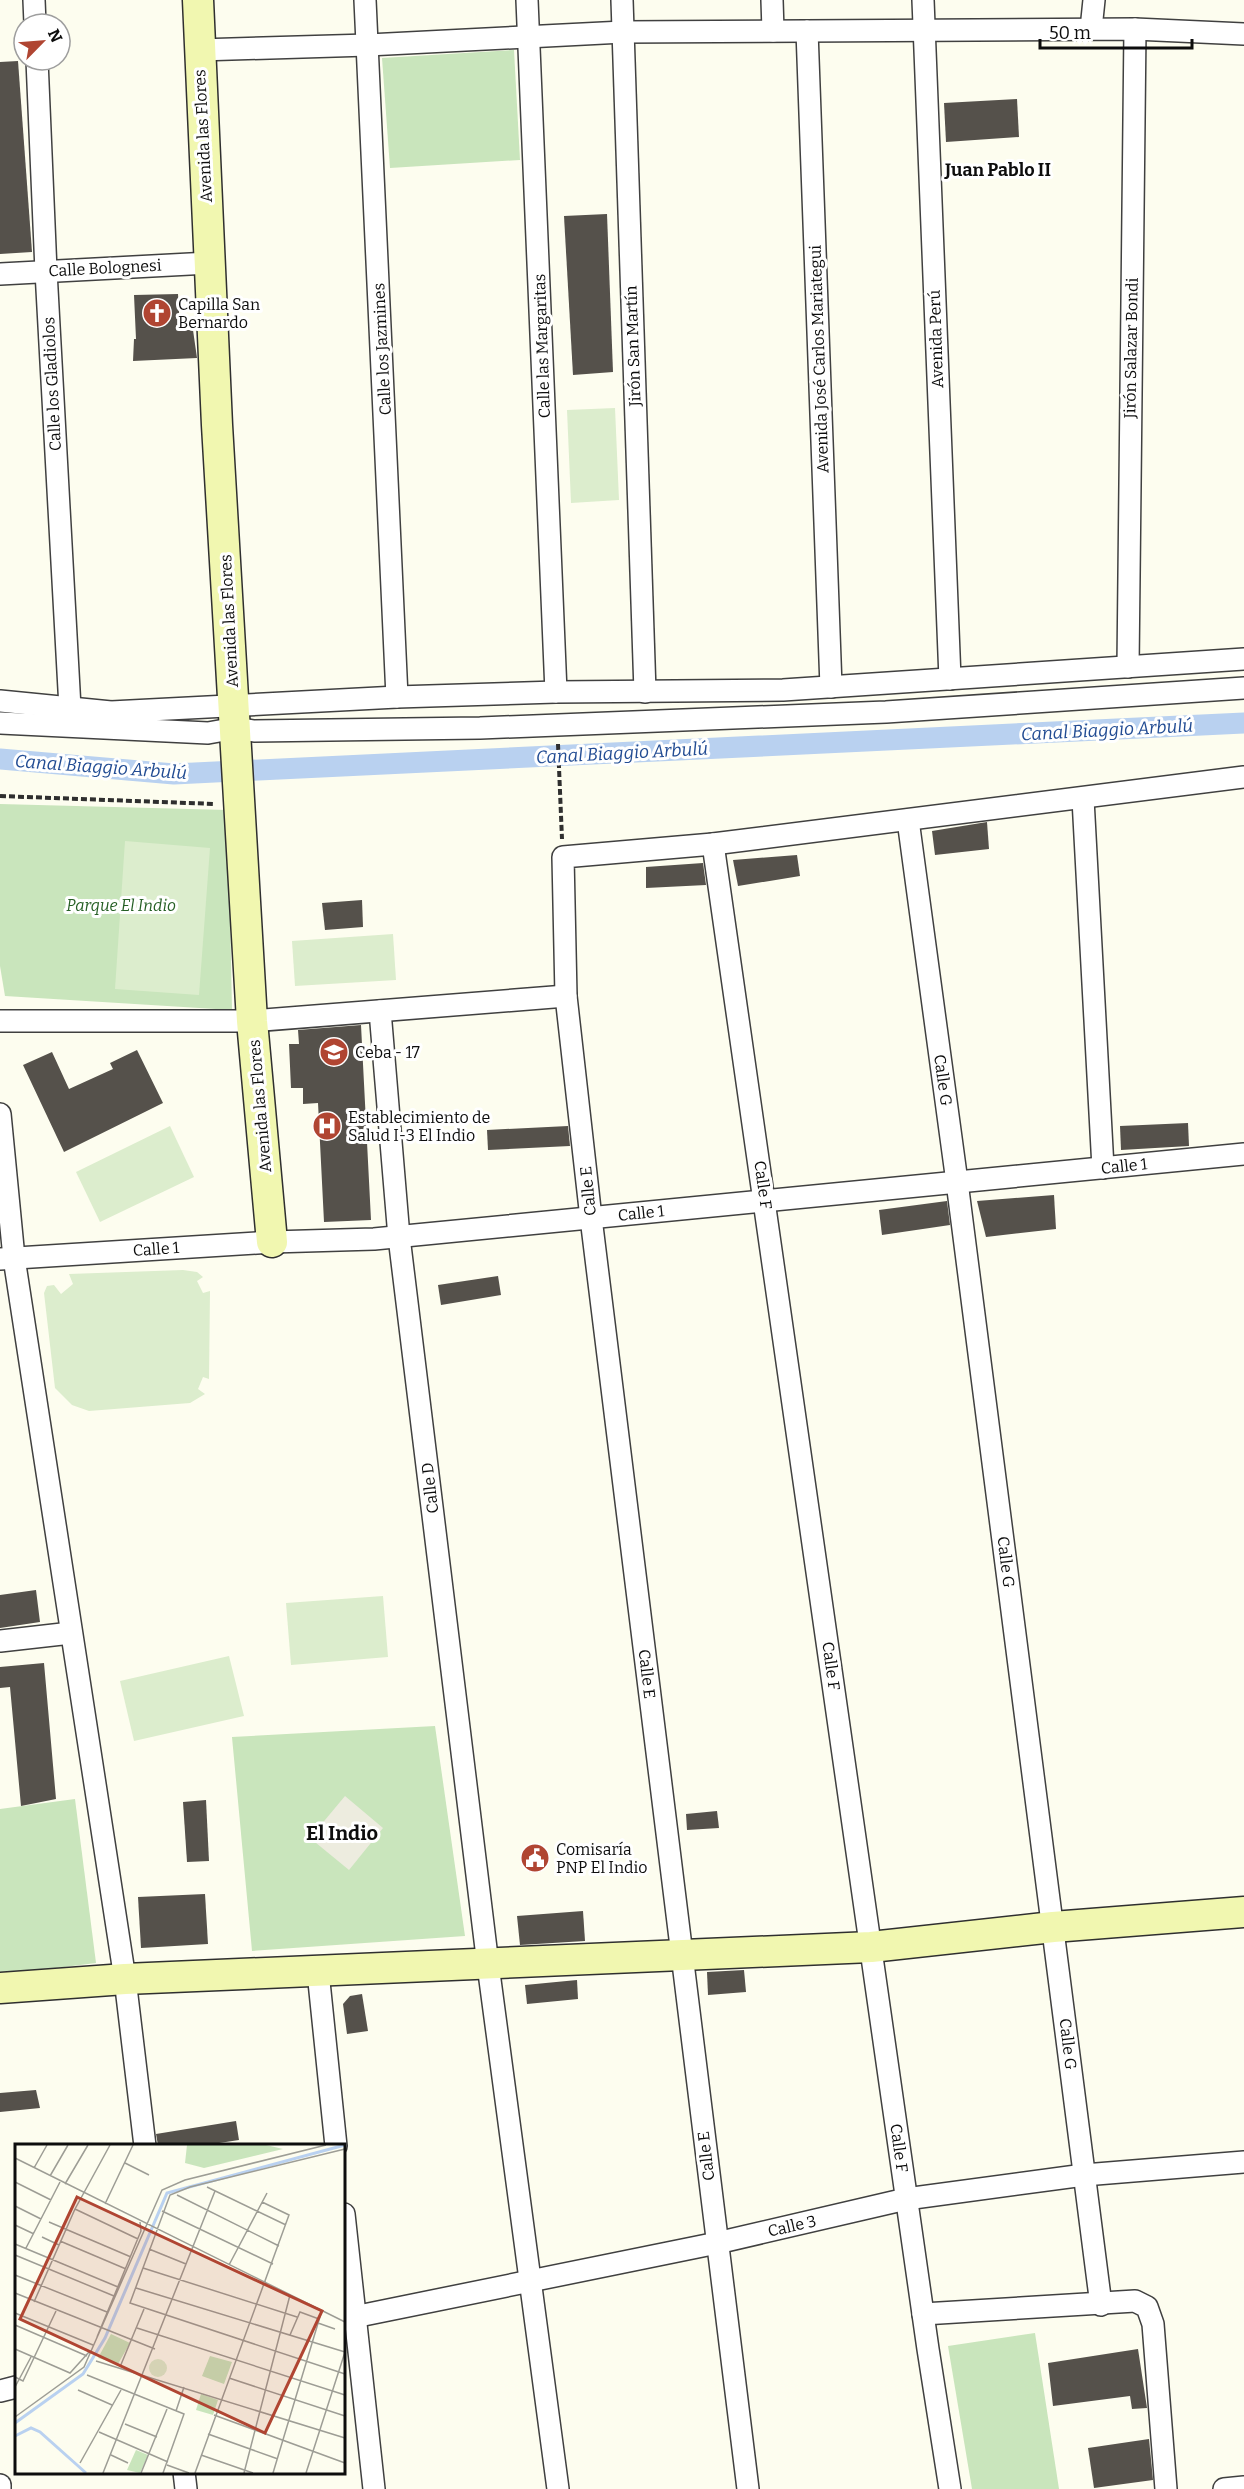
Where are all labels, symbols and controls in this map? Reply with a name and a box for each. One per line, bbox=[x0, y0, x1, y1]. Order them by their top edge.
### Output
north arrow bbox=[12, 12, 72, 72]
scale bar bbox=[1040, 12, 1192, 50]
text: 50 m bbox=[1049, 22, 1091, 44]
text: N bbox=[44, 26, 66, 45]
street label: Avenida las Flores bbox=[190, 69, 216, 203]
district label: Juan Pablo II bbox=[944, 159, 1051, 181]
street label: Avenida José Carlos Mariategui bbox=[806, 244, 832, 474]
street label: Calle Bolognesi bbox=[48, 256, 162, 280]
street label: Calle las Margaritas bbox=[530, 273, 554, 419]
street label: Jirón Salazar Bondi bbox=[1120, 277, 1142, 420]
street label: Calle los Jazmines bbox=[369, 282, 395, 416]
street label: Jirón San Martín bbox=[621, 285, 645, 408]
street label: Avenida Perú bbox=[925, 289, 947, 389]
place label: Capilla San Bernardo bbox=[178, 295, 260, 332]
church icon: Capilla San Bernardo bbox=[141, 297, 173, 329]
street label: Calle los Gladiolos bbox=[39, 316, 65, 452]
street label: Avenida las Flores bbox=[216, 554, 242, 688]
water label: Canal Biaggio Arbulú bbox=[1020, 715, 1194, 745]
water label: Canal Biaggio Arbulú bbox=[535, 738, 709, 768]
water label: Canal Biaggio Arbulú bbox=[14, 750, 188, 784]
park label: Parque El Indio bbox=[66, 896, 176, 915]
school or university icon: Ceba - 17 bbox=[318, 1036, 350, 1068]
street label: Avenida las Flores bbox=[245, 1039, 275, 1173]
place label: Ceba - 17 bbox=[355, 1043, 420, 1062]
street label: Calle G bbox=[930, 1053, 956, 1107]
place label: Establecimiento de Salud I-3 El Indio bbox=[348, 1108, 490, 1145]
hospital icon: Establecimiento de Salud I-3 El Indio bbox=[311, 1110, 343, 1142]
street label: Calle 1 bbox=[1100, 1154, 1149, 1178]
street label: Calle F bbox=[750, 1159, 776, 1211]
street label: Calle E bbox=[576, 1165, 600, 1217]
street label: Calle 1 bbox=[617, 1201, 666, 1225]
street label: Calle 1 bbox=[132, 1238, 180, 1260]
street label: Calle D bbox=[417, 1461, 443, 1515]
street label: Calle G bbox=[993, 1535, 1019, 1589]
street label: Calle F bbox=[818, 1640, 844, 1692]
street label: Calle E bbox=[635, 1648, 659, 1700]
district label: El Indio bbox=[306, 1821, 378, 1845]
place label: Comisaría PNP El Indio bbox=[556, 1840, 648, 1877]
public building icon: Comisaría PNP El Indio bbox=[519, 1842, 551, 1874]
street label: Calle G bbox=[1055, 2017, 1081, 2071]
street label: Calle F bbox=[886, 2122, 912, 2174]
street label: Calle E bbox=[694, 2130, 718, 2182]
inset map bbox=[15, 2144, 345, 2474]
street label: Calle 3 bbox=[766, 2211, 818, 2241]

